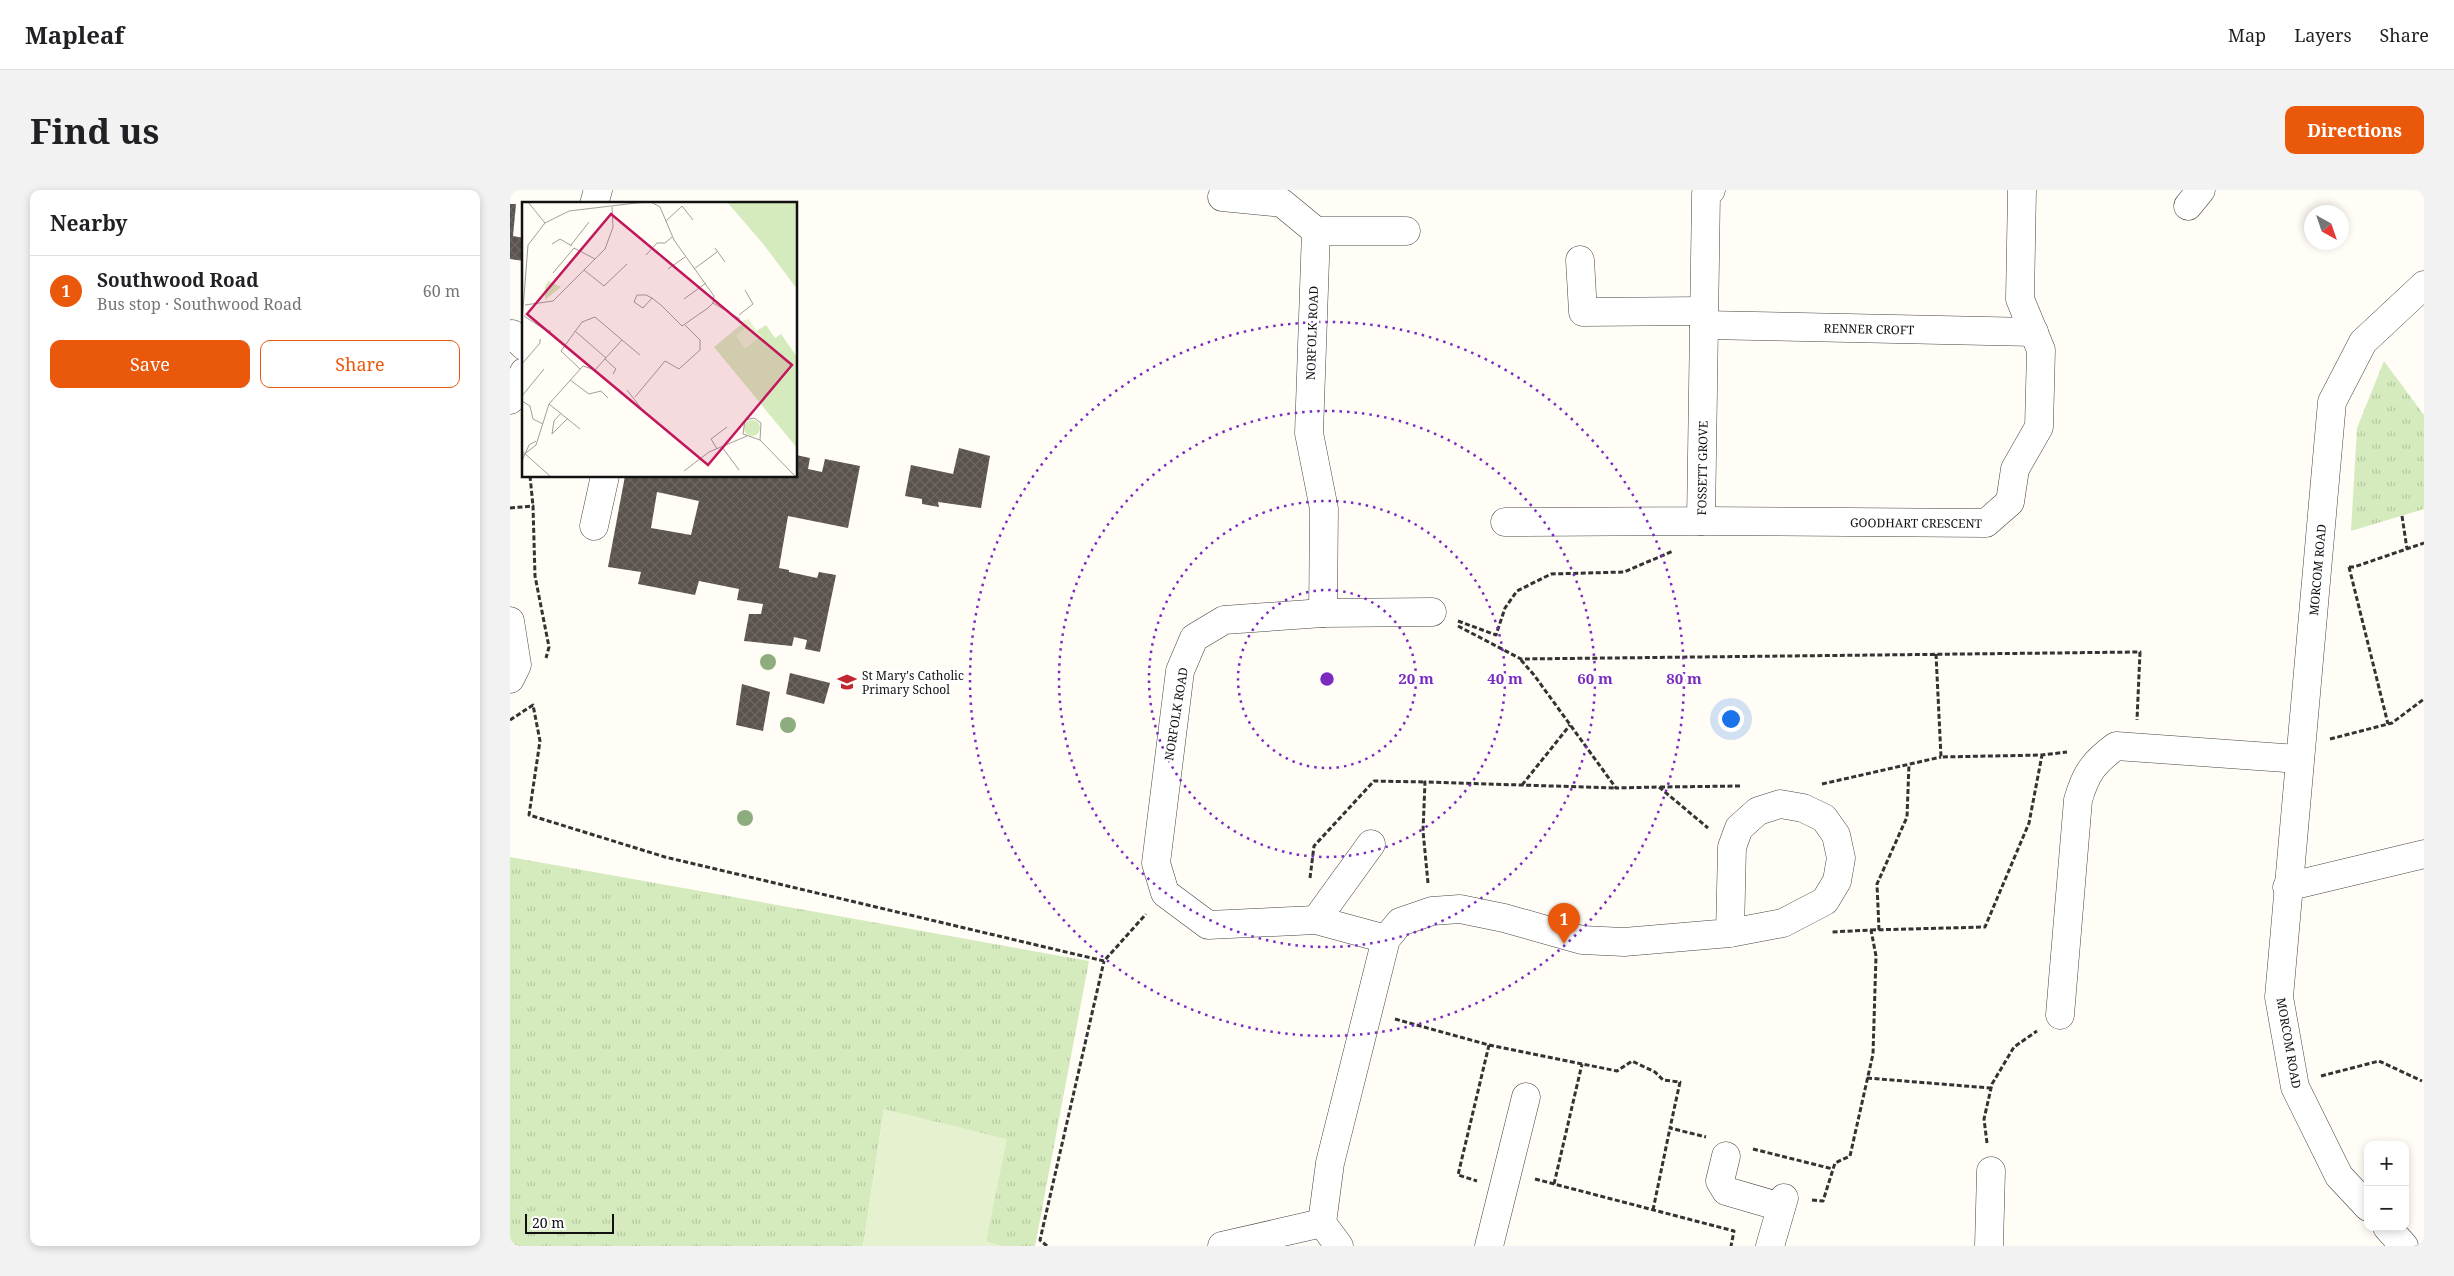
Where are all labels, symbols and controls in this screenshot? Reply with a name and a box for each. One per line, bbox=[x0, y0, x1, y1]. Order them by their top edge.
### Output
text: Mapleaf bbox=[25, 18, 124, 51]
text: Map bbox=[2228, 23, 2266, 47]
text: Layers bbox=[2294, 23, 2352, 47]
text: Share bbox=[2380, 23, 2429, 47]
button: Directions bbox=[2285, 106, 2424, 154]
text: Find us bbox=[30, 107, 159, 154]
inset map bbox=[522, 202, 798, 478]
north arrow bbox=[2304, 205, 2349, 250]
text: Nearby bbox=[50, 209, 128, 237]
text: Southwood Road bbox=[97, 267, 259, 293]
text: 1 bbox=[61, 280, 71, 302]
text: 60 m bbox=[423, 280, 460, 302]
street label: NORFOLK ROAD bbox=[1302, 285, 1322, 380]
text: Bus stop · Southwood Road bbox=[97, 293, 302, 315]
street label: RENNER CROFT bbox=[1824, 319, 1915, 338]
button: Save bbox=[50, 340, 250, 388]
button: Share bbox=[260, 340, 460, 388]
street label: FOSSETT GROVE bbox=[1693, 420, 1711, 516]
street label: GOODHART CRESCENT bbox=[1850, 514, 1983, 531]
street label: MORCOM ROAD bbox=[2305, 523, 2330, 616]
street label: NORFOLK ROAD bbox=[1160, 666, 1192, 762]
place label: St Mary's Catholic Primary School bbox=[862, 667, 964, 698]
text: 20 m bbox=[1398, 668, 1434, 688]
text: 40 m bbox=[1487, 668, 1523, 688]
text: 60 m bbox=[1577, 668, 1613, 688]
text: 80 m bbox=[1666, 668, 1702, 688]
centre of rings bbox=[1318, 670, 1336, 688]
school or university icon: St Mary's Catholic Primary School bbox=[836, 671, 858, 693]
your location bbox=[1718, 706, 1744, 732]
pin: 1 bbox=[1548, 903, 1580, 944]
street label: MORCOM ROAD bbox=[2273, 996, 2305, 1090]
map controls bbox=[2364, 1141, 2409, 1231]
button: + bbox=[2364, 1141, 2409, 1186]
button: − bbox=[2364, 1186, 2409, 1231]
scale bar bbox=[525, 1211, 614, 1234]
text: 20 m bbox=[532, 1213, 565, 1232]

